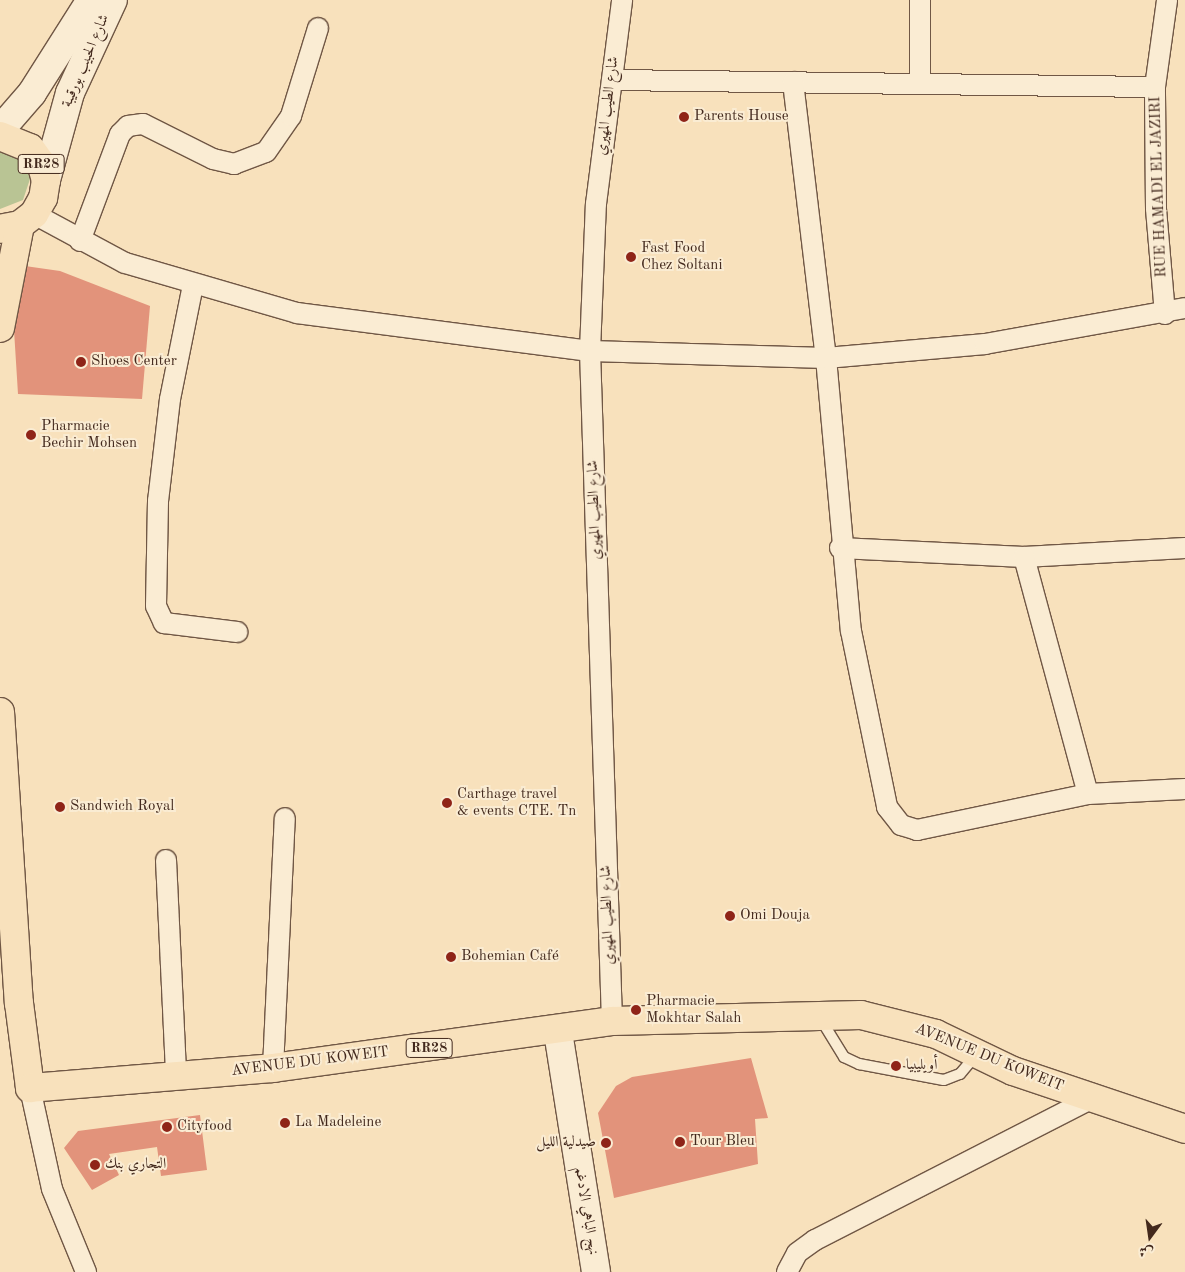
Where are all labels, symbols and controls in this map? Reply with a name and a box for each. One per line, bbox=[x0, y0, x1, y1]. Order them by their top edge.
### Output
street label: شارع الحبيب بورقيبة bbox=[58, 12, 114, 110]
street label: شارع الطيب المهيري bbox=[593, 55, 623, 157]
street label: RUE HAMADI EL JAZIRI bbox=[1147, 96, 1171, 278]
place label: Parents House bbox=[694, 108, 789, 126]
marker: Parents House bbox=[678, 111, 690, 123]
road number: RR28 bbox=[17, 152, 65, 175]
place label: Fast Food Chez Soltani bbox=[641, 239, 723, 274]
marker: Fast Food Chez Soltani bbox=[625, 251, 637, 263]
place label: Shoes Center bbox=[91, 353, 177, 371]
marker: Shoes Center bbox=[75, 356, 87, 368]
place label: Pharmacie Bechir Mohsen bbox=[41, 417, 137, 452]
marker: Pharmacie Bechir Mohsen bbox=[25, 429, 37, 441]
street label: شارع الطيب المهيري bbox=[584, 460, 606, 560]
place label: Carthage travel & events CTE. Tn bbox=[457, 785, 576, 820]
marker: Carthage travel & events CTE. Tn bbox=[441, 797, 453, 809]
place label: Sandwich Royal bbox=[70, 798, 174, 816]
marker: Sandwich Royal bbox=[54, 801, 66, 813]
street label: شارع الطيب المهيري bbox=[597, 865, 619, 965]
place label: Omi Douja bbox=[740, 907, 810, 925]
marker: Omi Douja bbox=[724, 910, 736, 922]
place label: Bohemian Café bbox=[461, 948, 559, 966]
marker: Bohemian Café bbox=[445, 951, 457, 963]
place label: Pharmacie Mokhtar Salah bbox=[646, 992, 741, 1027]
marker: Pharmacie Mokhtar Salah bbox=[630, 1004, 642, 1016]
street label: AVENUE DU KOWEIT bbox=[912, 1020, 1066, 1096]
road number: RR28 bbox=[405, 1036, 453, 1060]
street label: AVENUE DU KOWEIT bbox=[230, 1043, 390, 1081]
place label: أويليبيا bbox=[906, 1057, 938, 1075]
marker: أويليبيا bbox=[890, 1060, 902, 1072]
place label: La Madeleine bbox=[295, 1114, 381, 1132]
marker: La Madeleine bbox=[279, 1117, 291, 1129]
place label: Cityfood bbox=[177, 1118, 232, 1136]
marker: Cityfood bbox=[161, 1121, 173, 1133]
place label: Tour Bleu bbox=[690, 1133, 755, 1151]
place label: صيدلية الليل bbox=[536, 1134, 596, 1152]
marker: Tour Bleu bbox=[674, 1136, 686, 1148]
marker: صيدلية الليل bbox=[600, 1137, 612, 1149]
place label: التجاري بنك bbox=[105, 1156, 166, 1174]
marker: التجاري بنك bbox=[89, 1159, 101, 1171]
street label: نهج الباهي الادغم bbox=[570, 1166, 602, 1256]
north arrow bbox=[1125, 1212, 1175, 1262]
text: ش bbox=[1138, 1243, 1155, 1260]

